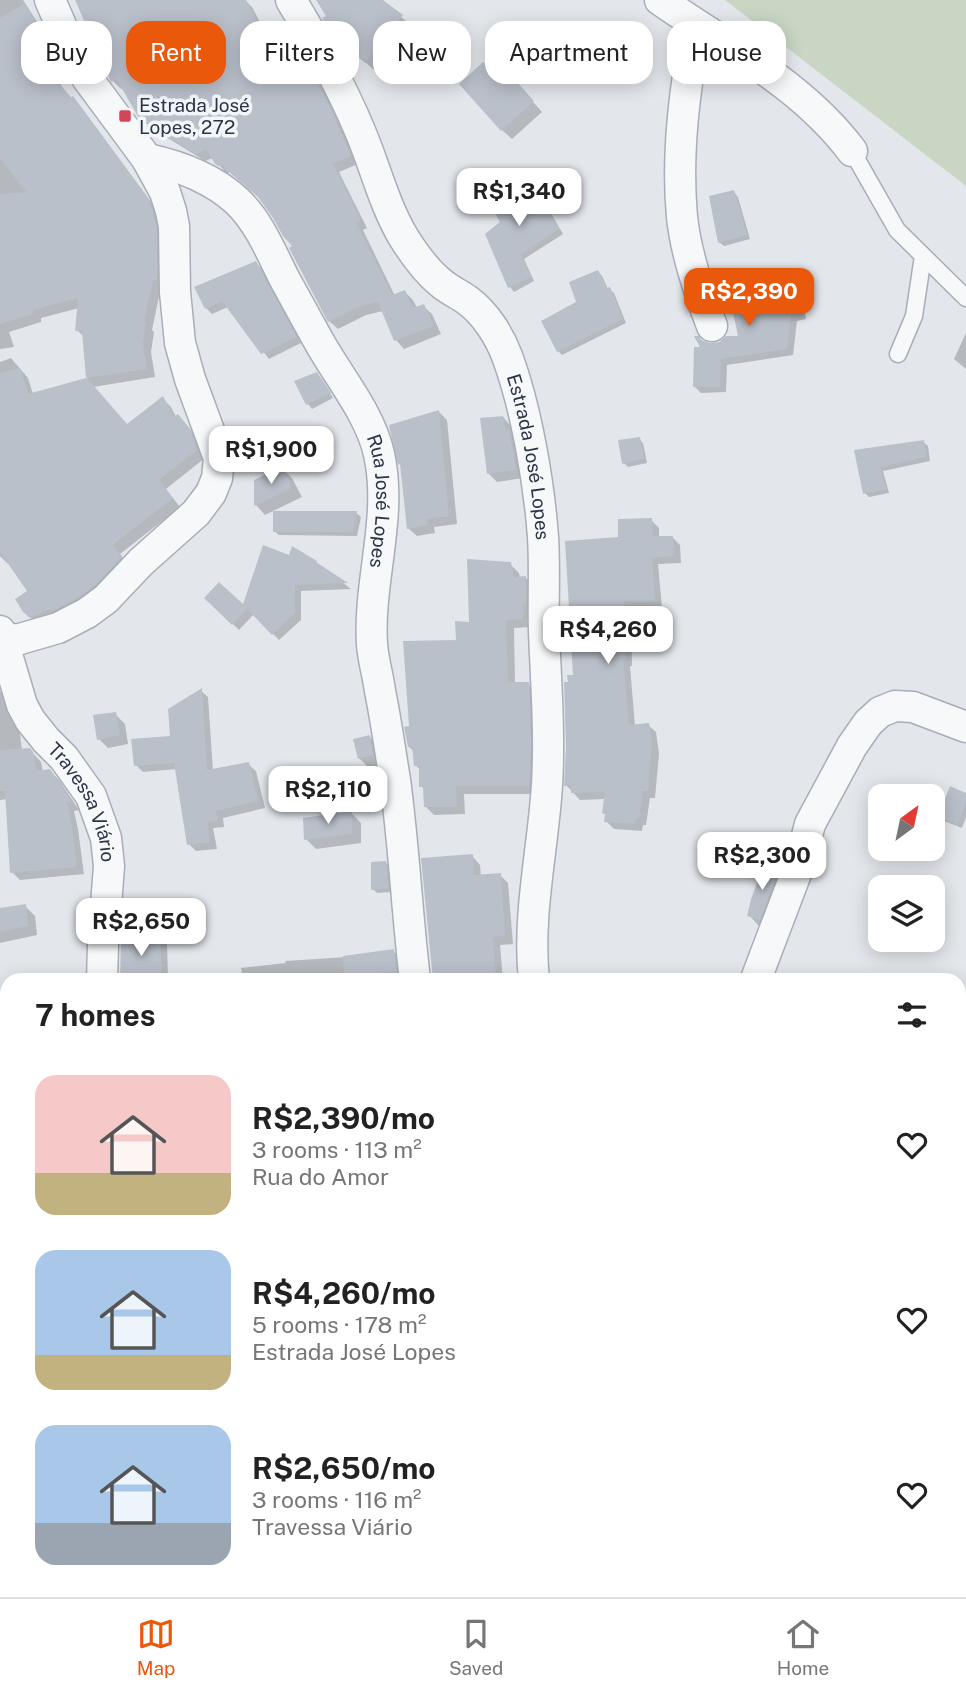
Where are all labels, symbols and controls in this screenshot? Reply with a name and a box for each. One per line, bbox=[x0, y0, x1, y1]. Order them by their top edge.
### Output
chip: Buy bbox=[21, 21, 112, 84]
chip: Rent bbox=[126, 21, 226, 84]
chip: Filters bbox=[240, 21, 359, 84]
chip: New bbox=[373, 21, 471, 84]
chip: Apartment bbox=[485, 21, 653, 84]
chip: House bbox=[667, 21, 786, 84]
place label: Estrada José Lopes, 272 bbox=[139, 94, 250, 138]
marker: Estrada José Lopes, 272 bbox=[117, 108, 133, 124]
pin: R$1,340 bbox=[454, 168, 584, 228]
text: R$1,340 bbox=[472, 177, 566, 204]
pin: R$2,390 bbox=[684, 268, 814, 328]
text: R$2,390 bbox=[700, 277, 798, 304]
street label: Estrada José Lopes bbox=[503, 371, 554, 541]
pin: R$1,900 bbox=[206, 426, 336, 486]
street label: Rua José Lopes bbox=[363, 431, 394, 569]
text: R$1,900 bbox=[225, 435, 317, 462]
pin: R$4,260 bbox=[543, 606, 673, 666]
text: R$4,260 bbox=[559, 615, 657, 642]
street label: Travessa Viário bbox=[44, 738, 119, 863]
pin: R$2,110 bbox=[263, 766, 393, 826]
text: R$2,110 bbox=[284, 775, 372, 802]
north arrow bbox=[868, 784, 945, 861]
map controls bbox=[868, 784, 945, 952]
pin: R$2,300 bbox=[697, 832, 827, 892]
text: R$2,300 bbox=[713, 841, 811, 868]
button: layers bbox=[868, 875, 945, 952]
pin: R$2,650 bbox=[76, 898, 206, 958]
text: R$2,650 bbox=[92, 907, 190, 934]
icon: filters bbox=[893, 996, 931, 1034]
text: 7 homes bbox=[35, 997, 156, 1033]
text: R$2,390/mo bbox=[252, 1100, 435, 1136]
icon: home bbox=[91, 1103, 175, 1187]
icon: heart bbox=[893, 1126, 931, 1164]
text: 3 rooms · 113 m² bbox=[252, 1136, 422, 1163]
text: Rua do Amor bbox=[252, 1163, 389, 1190]
text: R$4,260/mo bbox=[252, 1275, 436, 1311]
icon: home bbox=[91, 1278, 175, 1362]
icon: heart bbox=[893, 1301, 931, 1339]
text: 5 rooms · 178 m² bbox=[252, 1311, 426, 1338]
text: Estrada José Lopes bbox=[252, 1338, 456, 1365]
text: R$2,650/mo bbox=[252, 1450, 436, 1486]
icon: home bbox=[91, 1453, 175, 1537]
icon: heart bbox=[893, 1476, 931, 1514]
text: 3 rooms · 116 m² bbox=[252, 1486, 422, 1513]
text: Travessa Viário bbox=[252, 1513, 413, 1540]
tab: Map bbox=[137, 1615, 175, 1679]
tab: Saved bbox=[449, 1615, 503, 1679]
tab: Home bbox=[777, 1615, 829, 1679]

